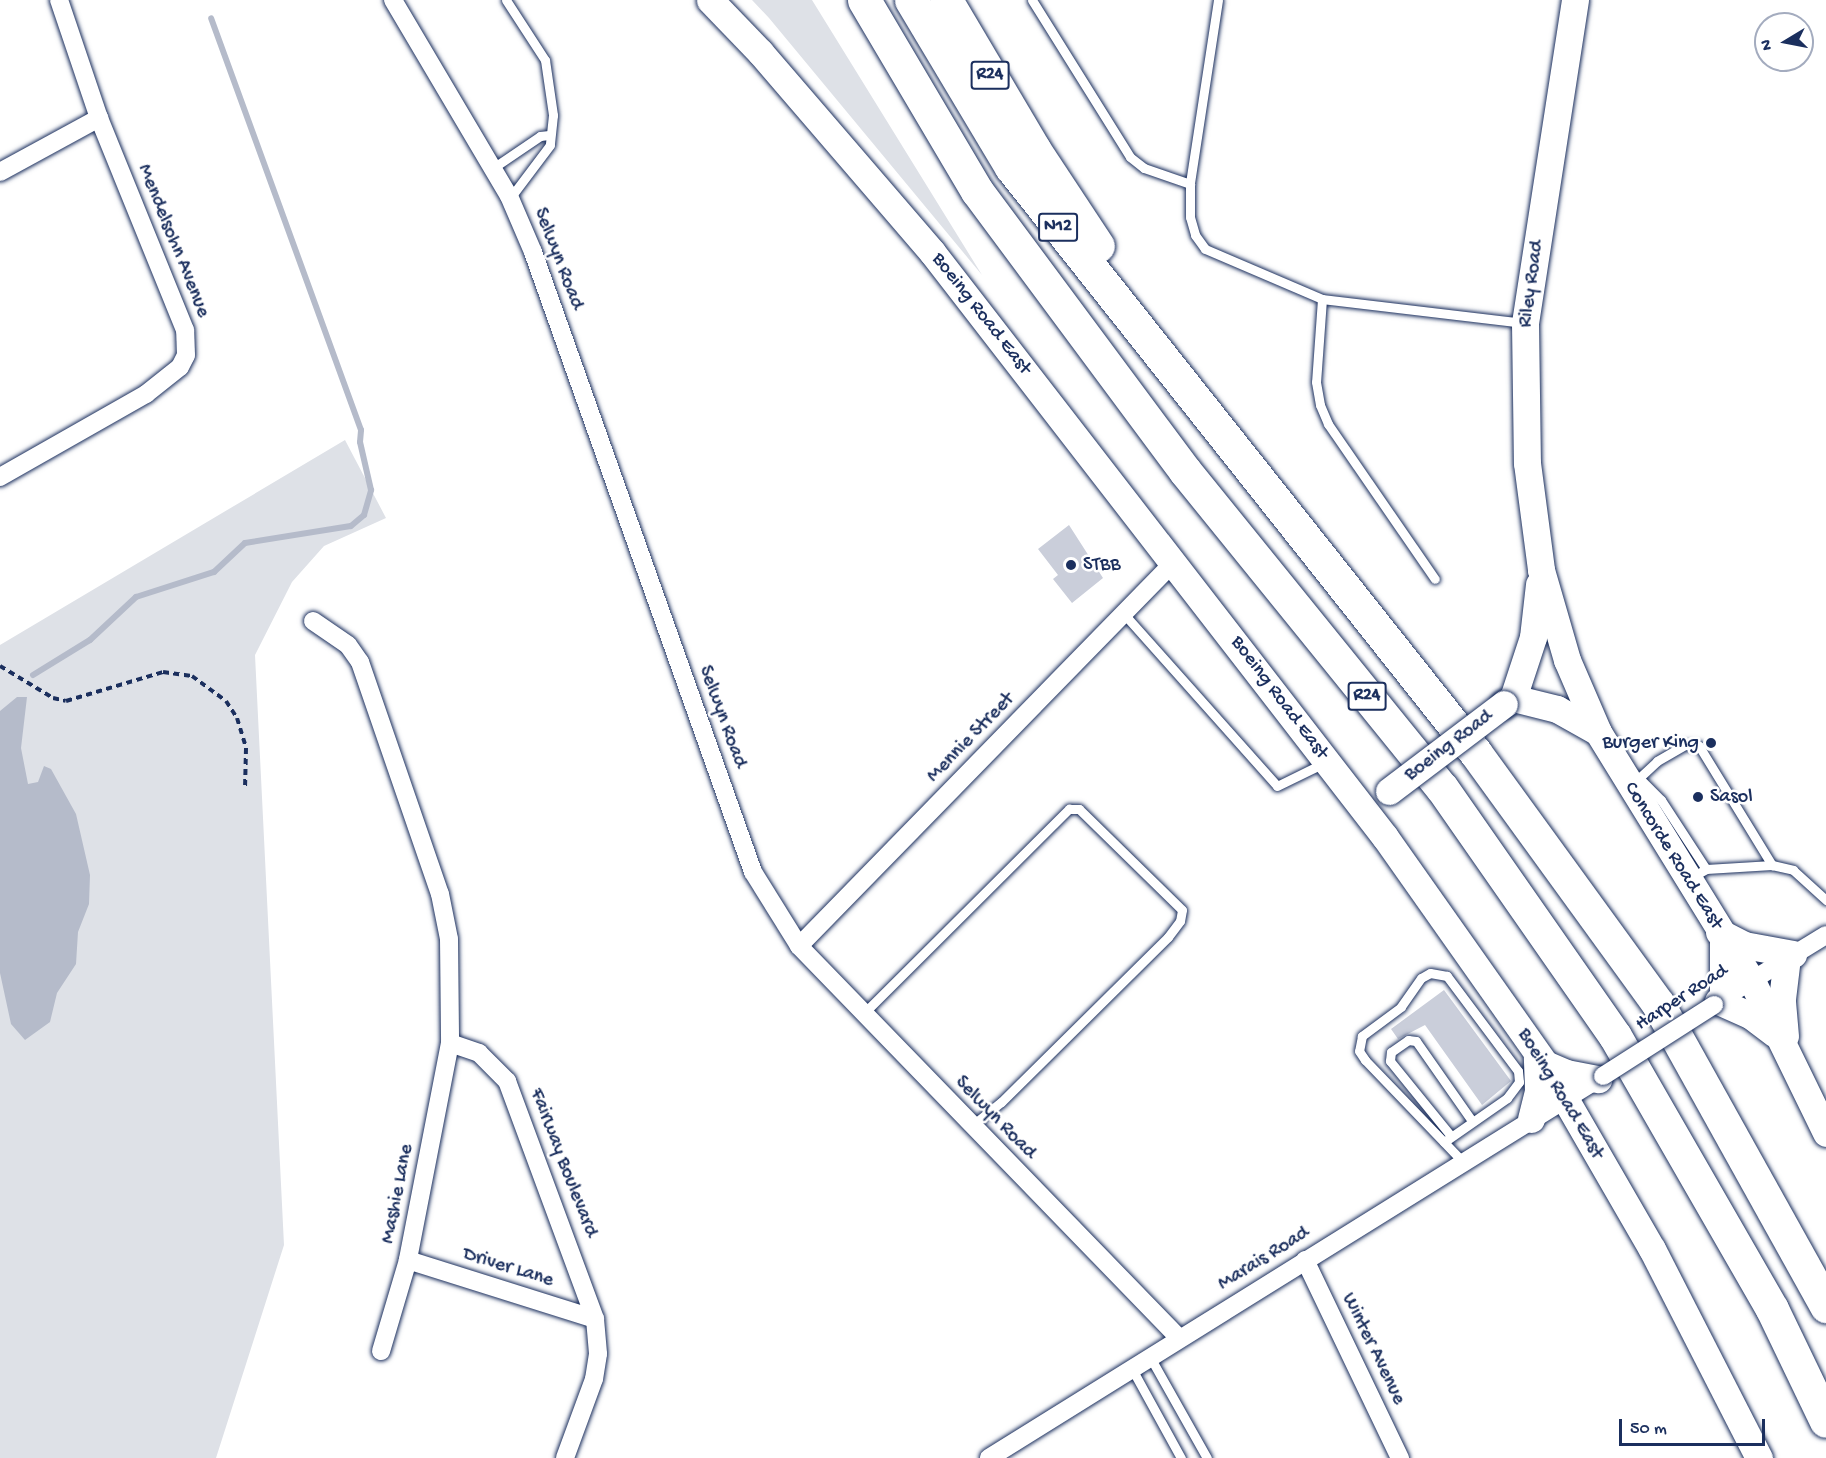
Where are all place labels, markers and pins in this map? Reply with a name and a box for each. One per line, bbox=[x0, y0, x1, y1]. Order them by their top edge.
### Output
place label: STBB bbox=[1083, 553, 1120, 577]
marker: STBB bbox=[1064, 558, 1078, 572]
place label: Burger King bbox=[1603, 731, 1699, 755]
marker: Burger King bbox=[1704, 736, 1718, 750]
place label: Sasol bbox=[1710, 785, 1753, 809]
marker: Sasol bbox=[1691, 790, 1705, 804]

